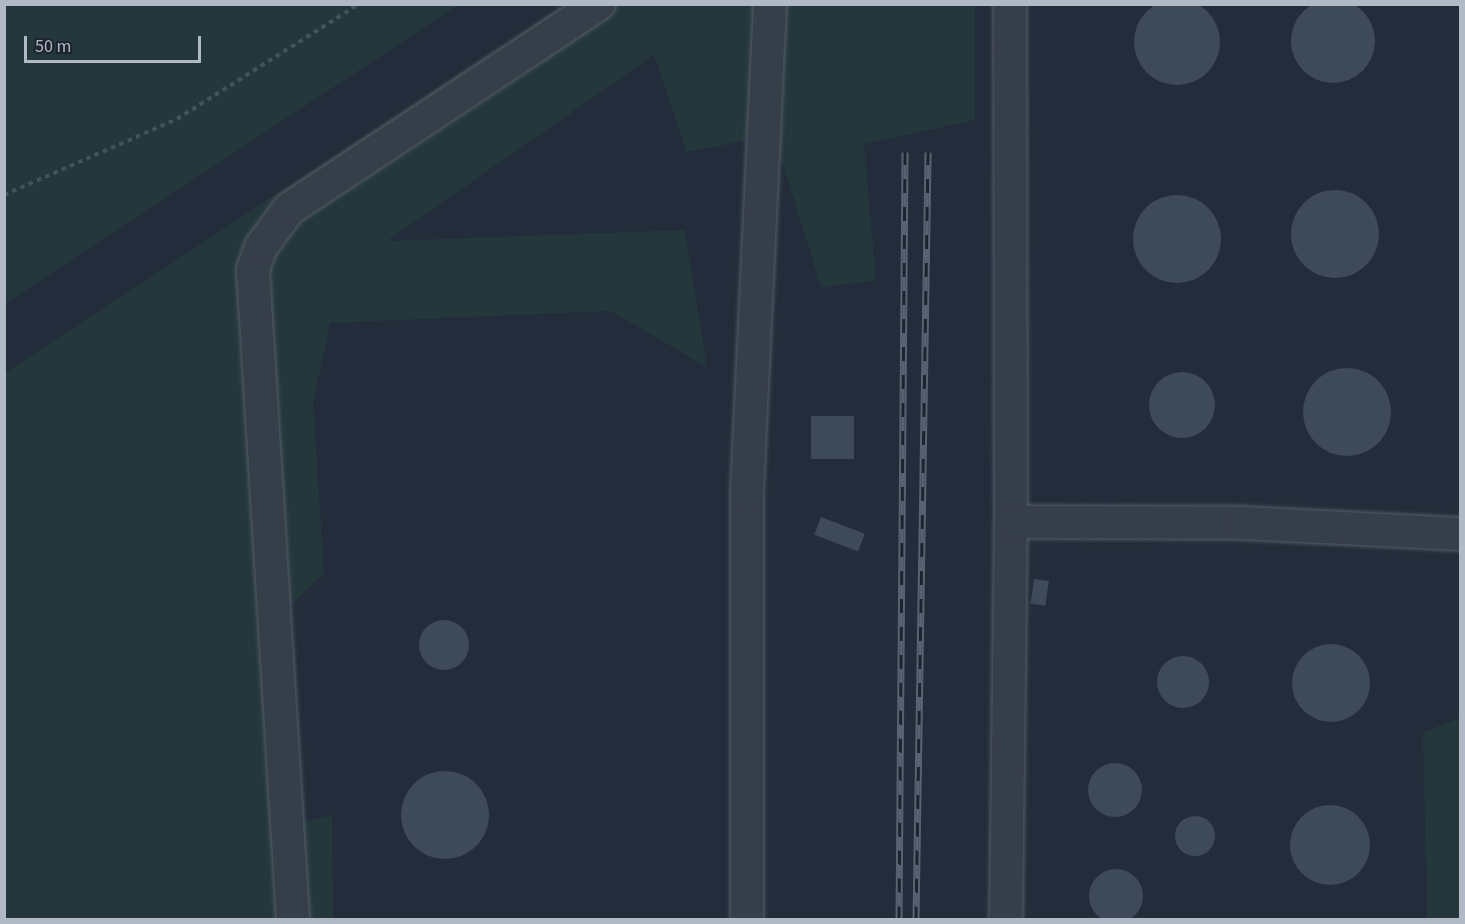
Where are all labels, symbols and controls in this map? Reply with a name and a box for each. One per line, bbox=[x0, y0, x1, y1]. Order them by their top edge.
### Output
scale bar bbox=[27, 24, 204, 62]
text: 50 m bbox=[35, 34, 71, 59]

